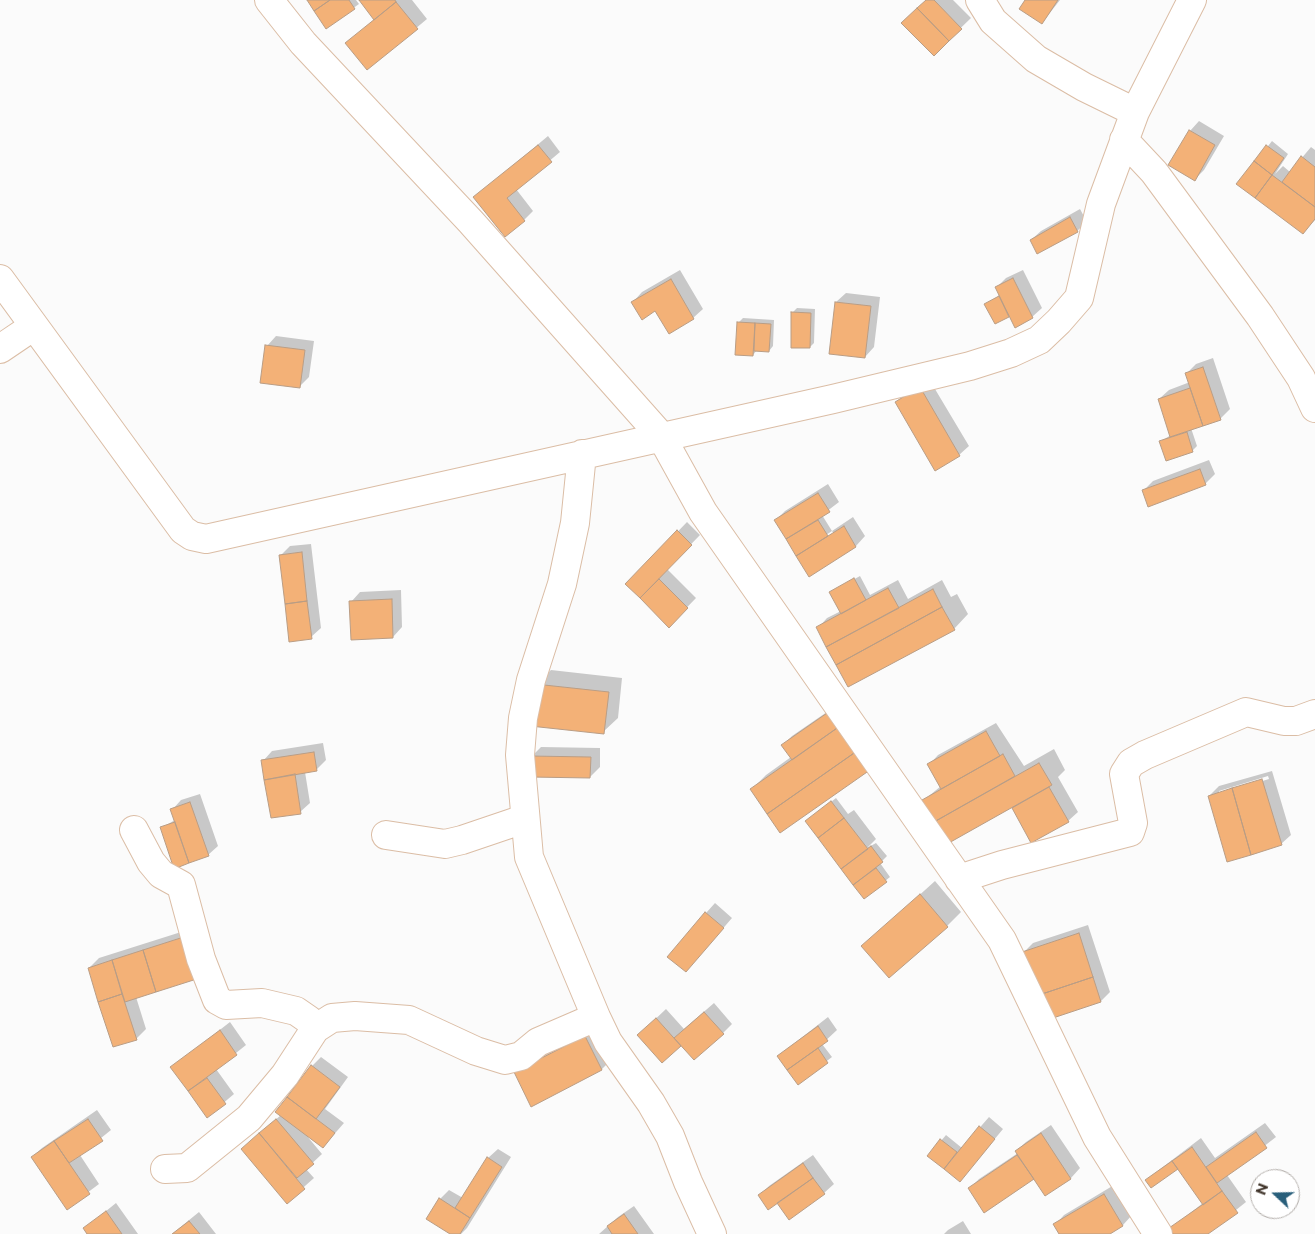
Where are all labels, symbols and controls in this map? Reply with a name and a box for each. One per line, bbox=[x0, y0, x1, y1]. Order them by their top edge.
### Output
north arrow bbox=[1250, 1169, 1300, 1219]
text: N bbox=[1252, 1180, 1272, 1197]

